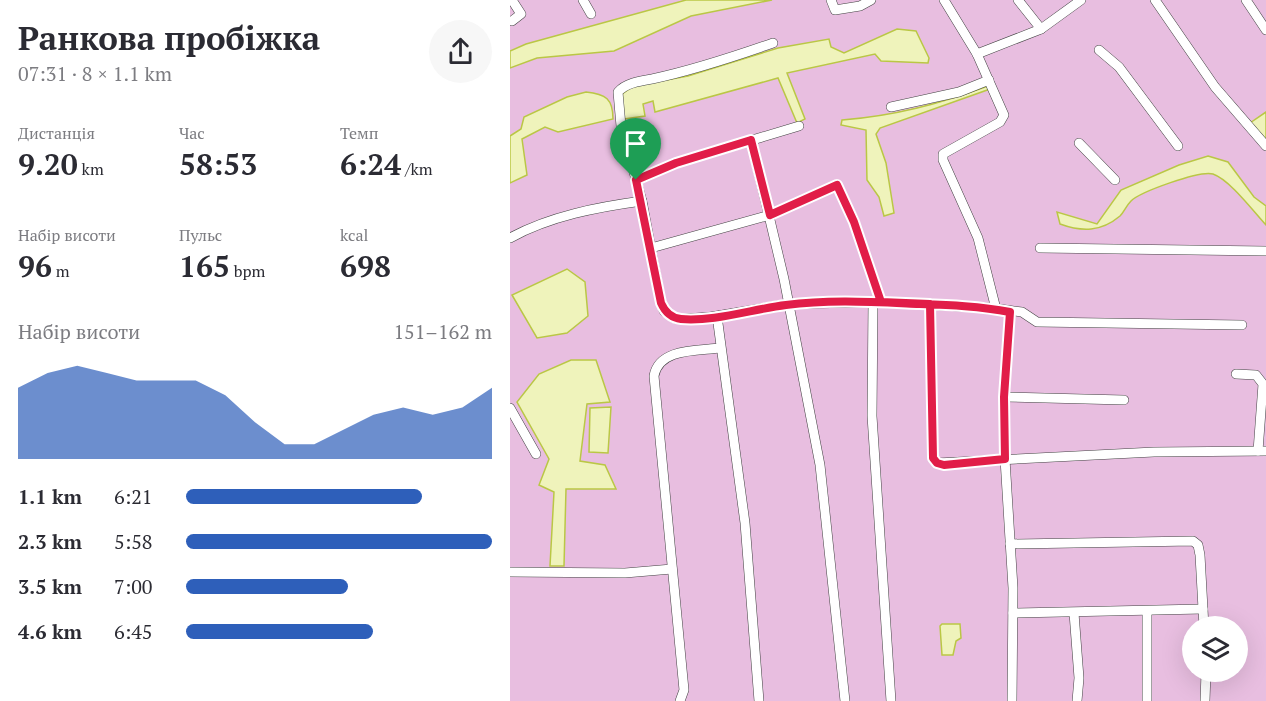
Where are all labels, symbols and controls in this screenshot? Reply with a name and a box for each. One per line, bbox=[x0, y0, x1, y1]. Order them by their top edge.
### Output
text: Ранкова пробіжка bbox=[18, 16, 320, 59]
button: share bbox=[429, 20, 492, 83]
text: 07:31 · 8 × 1.1 km bbox=[18, 60, 172, 87]
pin bbox=[610, 118, 661, 180]
text: Дистанція bbox=[18, 122, 95, 144]
text: Час bbox=[179, 122, 205, 144]
text: Темп bbox=[340, 122, 378, 144]
icon: arrive bbox=[619, 127, 652, 160]
text: 9.20 bbox=[18, 144, 78, 184]
text: 58:53 bbox=[179, 144, 257, 184]
text: 6:24 bbox=[340, 144, 401, 184]
text: km bbox=[78, 158, 104, 180]
text: /km bbox=[401, 158, 433, 180]
text: Набір висоти bbox=[18, 224, 116, 246]
text: Пульс bbox=[179, 224, 222, 246]
text: kcal bbox=[340, 224, 368, 246]
text: 96 bbox=[18, 246, 52, 286]
text: 165 bbox=[179, 246, 230, 286]
text: 698 bbox=[340, 246, 391, 286]
text: m bbox=[52, 260, 70, 282]
text: bpm bbox=[230, 260, 265, 282]
text: Набір висоти bbox=[18, 318, 140, 345]
text: 151–162 m bbox=[393, 318, 492, 345]
text: 1.1 km bbox=[18, 483, 82, 510]
text: 6:21 bbox=[114, 483, 153, 510]
text: 2.3 km bbox=[18, 528, 82, 555]
text: 5:58 bbox=[114, 528, 153, 555]
text: 3.5 km bbox=[18, 573, 82, 600]
text: 7:00 bbox=[114, 573, 153, 600]
map controls bbox=[1182, 616, 1248, 682]
button: layers bbox=[1182, 616, 1248, 682]
text: 4.6 km bbox=[18, 618, 82, 645]
text: 6:45 bbox=[114, 618, 153, 645]

